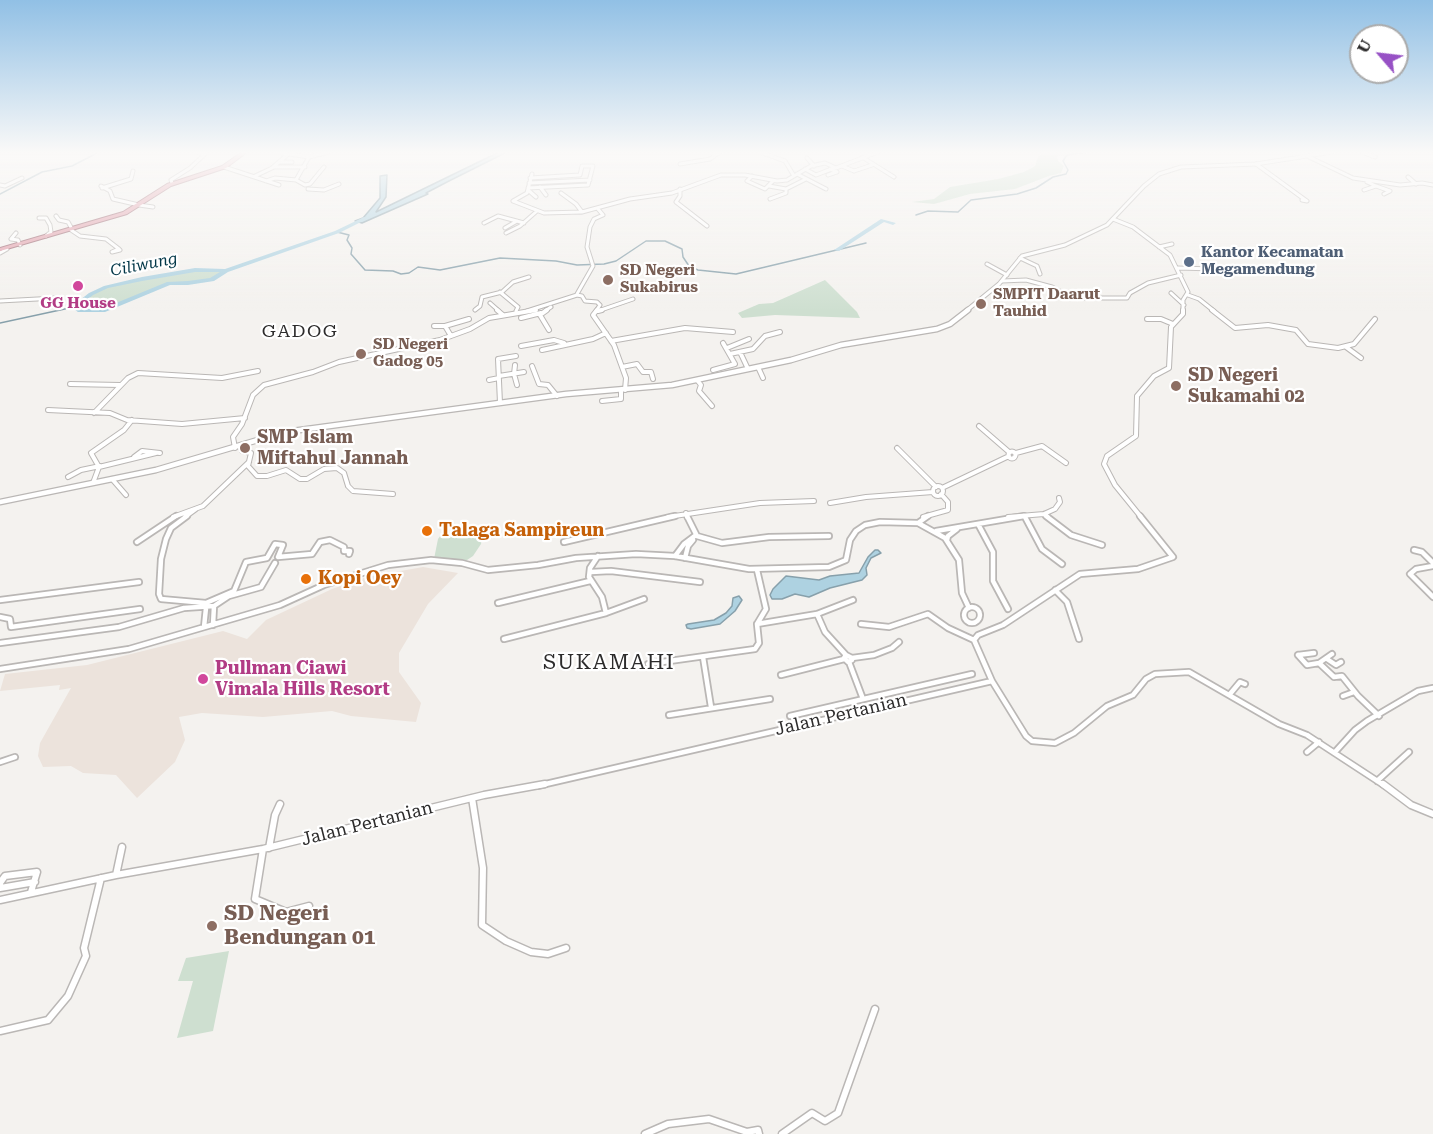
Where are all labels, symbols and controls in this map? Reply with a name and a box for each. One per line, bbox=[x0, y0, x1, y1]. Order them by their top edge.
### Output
north arrow bbox=[1349, 24, 1409, 84]
text: U bbox=[1353, 36, 1376, 56]
place label: Kantor Kecamatan Megamendung bbox=[1201, 244, 1344, 279]
water label: Ciliwung bbox=[109, 249, 179, 281]
marker: Kantor Kecamatan Megamendung bbox=[1182, 255, 1196, 269]
place label: SD Negeri Sukabirus bbox=[620, 262, 698, 297]
marker: SD Negeri Sukabirus bbox=[601, 273, 615, 287]
marker: GG House bbox=[71, 279, 85, 293]
place label: SMPIT Daarut Tauhid bbox=[993, 286, 1100, 321]
place label: GG House bbox=[40, 295, 116, 313]
marker: SMPIT Daarut Tauhid bbox=[974, 297, 988, 311]
district label: GADOG bbox=[262, 321, 338, 343]
place label: SD Negeri Gadog 05 bbox=[373, 336, 448, 371]
marker: SD Negeri Gadog 05 bbox=[354, 347, 368, 361]
place label: SD Negeri Sukamahi 02 bbox=[1188, 365, 1305, 407]
marker: SD Negeri Sukamahi 02 bbox=[1169, 379, 1183, 393]
place label: SMP Islam Miftahul Jannah bbox=[257, 427, 408, 470]
marker: SMP Islam Miftahul Jannah bbox=[238, 441, 252, 455]
place label: Talaga Sampireun bbox=[439, 520, 604, 542]
marker: Talaga Sampireun bbox=[420, 524, 434, 538]
place label: Kopi Oey bbox=[318, 568, 402, 590]
marker: Kopi Oey bbox=[299, 572, 313, 586]
district label: SUKAMAHI bbox=[543, 650, 675, 676]
place label: Pullman Ciawi Vimala Hills Resort bbox=[215, 658, 390, 700]
marker: Pullman Ciawi Vimala Hills Resort bbox=[196, 672, 210, 686]
street label: Jalan Pertanian bbox=[773, 689, 909, 741]
street label: Jalan Pertanian bbox=[299, 797, 435, 851]
place label: SD Negeri Bendungan 01 bbox=[224, 901, 376, 951]
marker: SD Negeri Bendungan 01 bbox=[205, 919, 219, 933]

